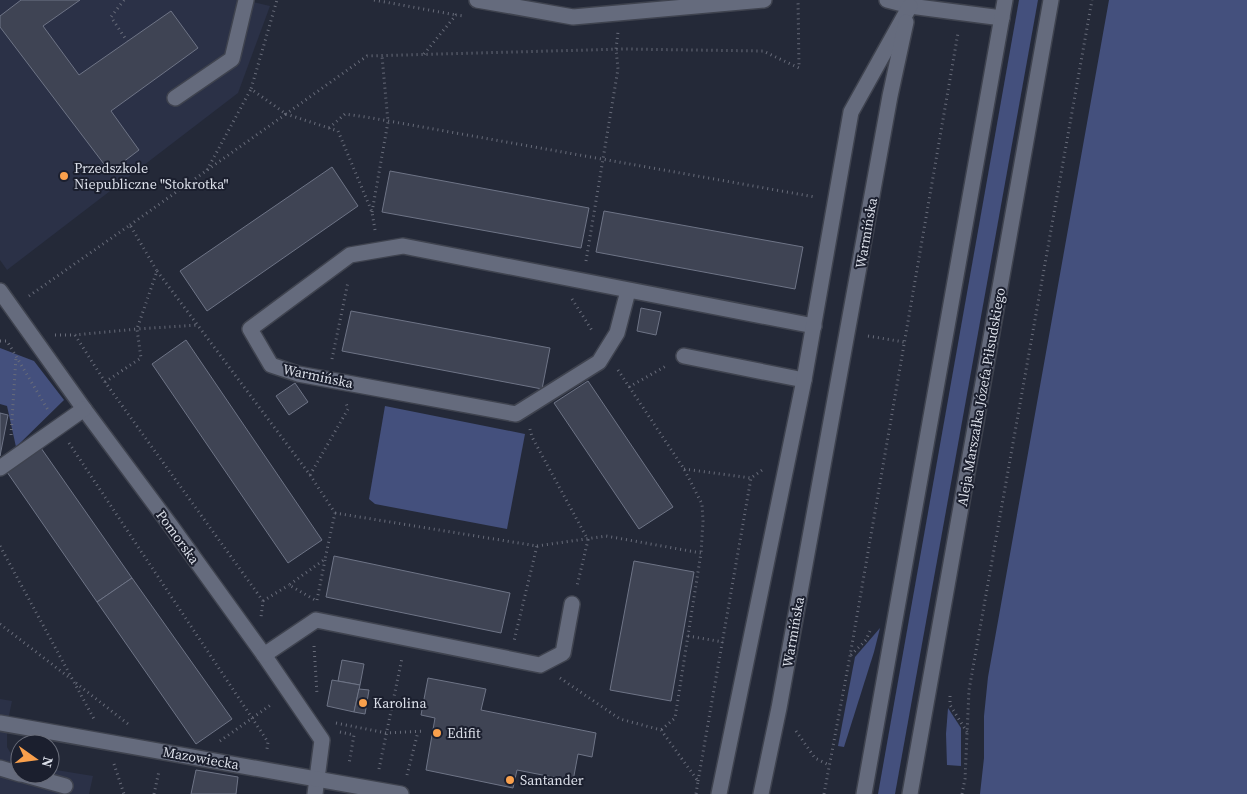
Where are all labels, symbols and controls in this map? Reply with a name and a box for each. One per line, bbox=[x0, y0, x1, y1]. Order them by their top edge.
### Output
place label: Przedszkole Niepubliczne "Stokrotka" bbox=[74, 158, 228, 194]
marker: Przedszkole Niepubliczne "Stokrotka" bbox=[58, 170, 70, 182]
street label: Warmińska bbox=[850, 195, 882, 270]
street label: Aleja Marszałka Józefa Piłsudskiego bbox=[952, 286, 1010, 508]
street label: Warmińska bbox=[281, 359, 356, 393]
street label: Pomorska bbox=[152, 506, 205, 569]
street label: Warmińska bbox=[777, 594, 809, 669]
place label: Karolina bbox=[373, 693, 427, 713]
marker: Karolina bbox=[357, 697, 369, 709]
place label: Edifit bbox=[447, 723, 481, 743]
marker: Edifit bbox=[431, 727, 443, 739]
north arrow bbox=[10, 734, 60, 784]
street label: Mazowiecka bbox=[161, 741, 242, 775]
text: N bbox=[37, 755, 59, 770]
place label: Santander bbox=[520, 770, 584, 790]
marker: Santander bbox=[504, 774, 516, 786]

